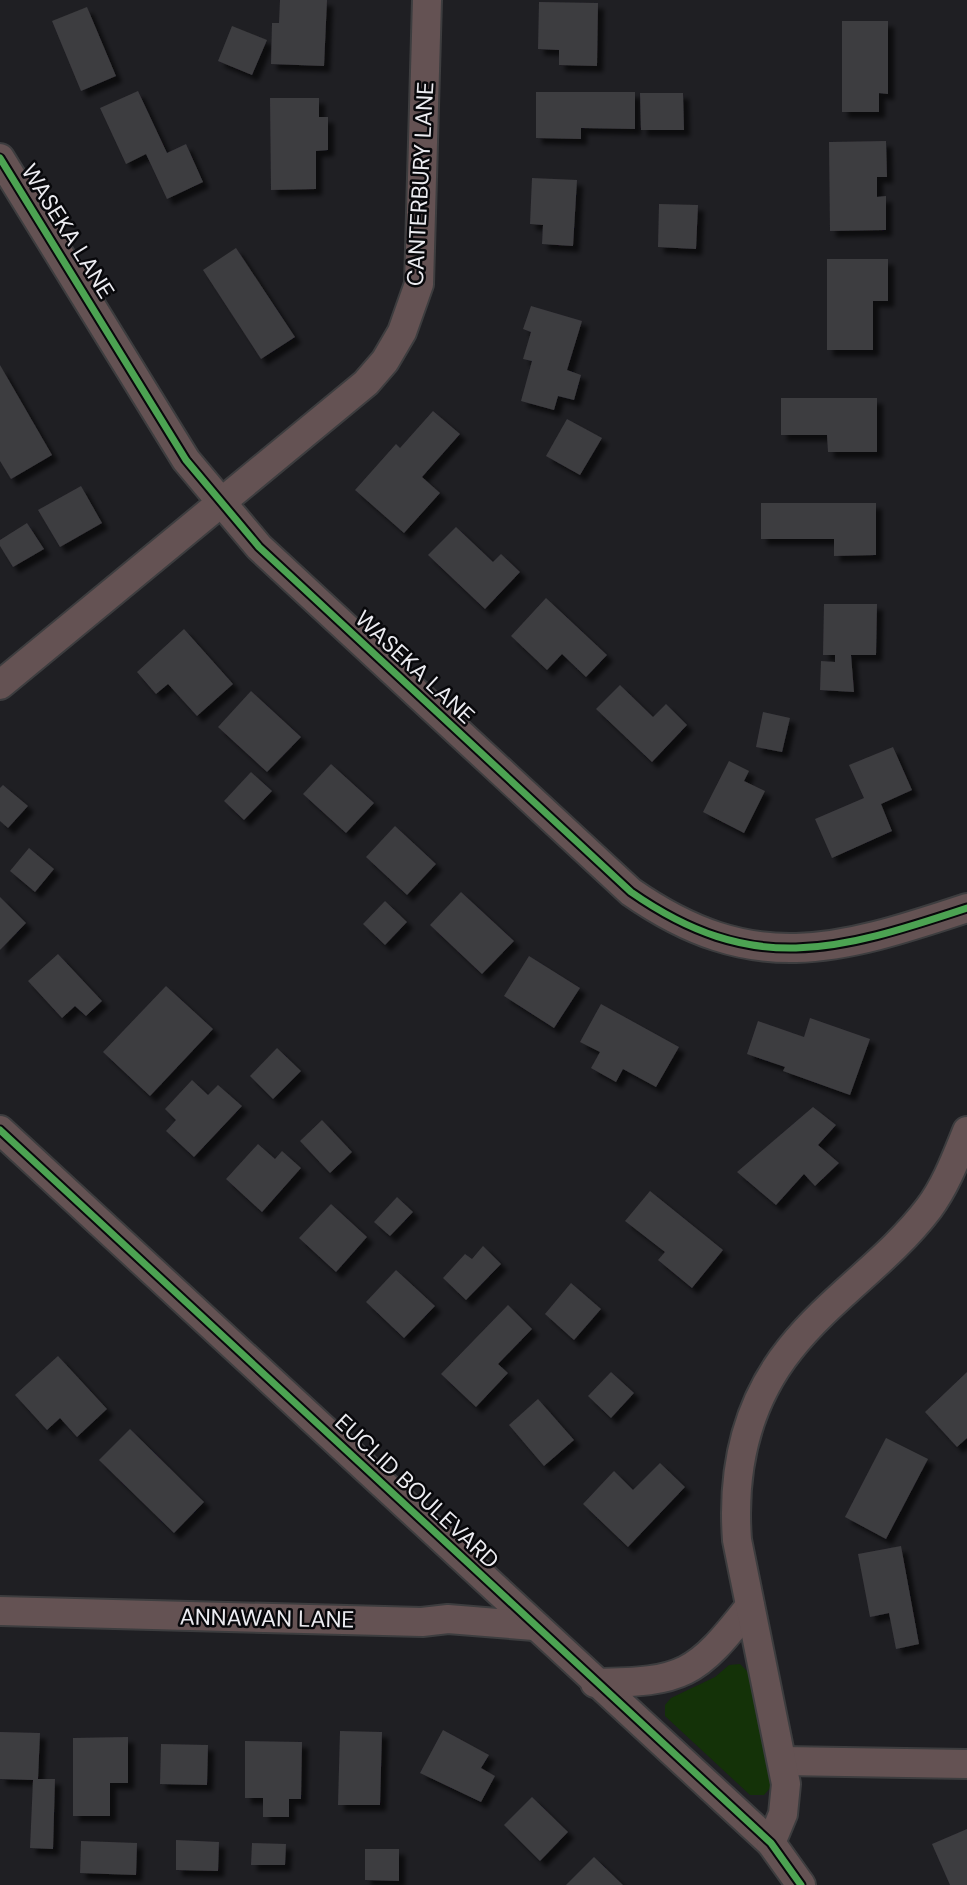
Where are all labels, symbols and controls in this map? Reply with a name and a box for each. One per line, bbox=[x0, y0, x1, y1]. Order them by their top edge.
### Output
street label: CANTERBURY LANE bbox=[400, 81, 440, 287]
street label: WASEKA LANE bbox=[15, 158, 121, 304]
street label: WASEKA LANE bbox=[349, 604, 481, 730]
street label: EUCLID BOULEVARD bbox=[329, 1407, 505, 1575]
street label: ANNAWAN LANE bbox=[179, 1601, 355, 1635]

